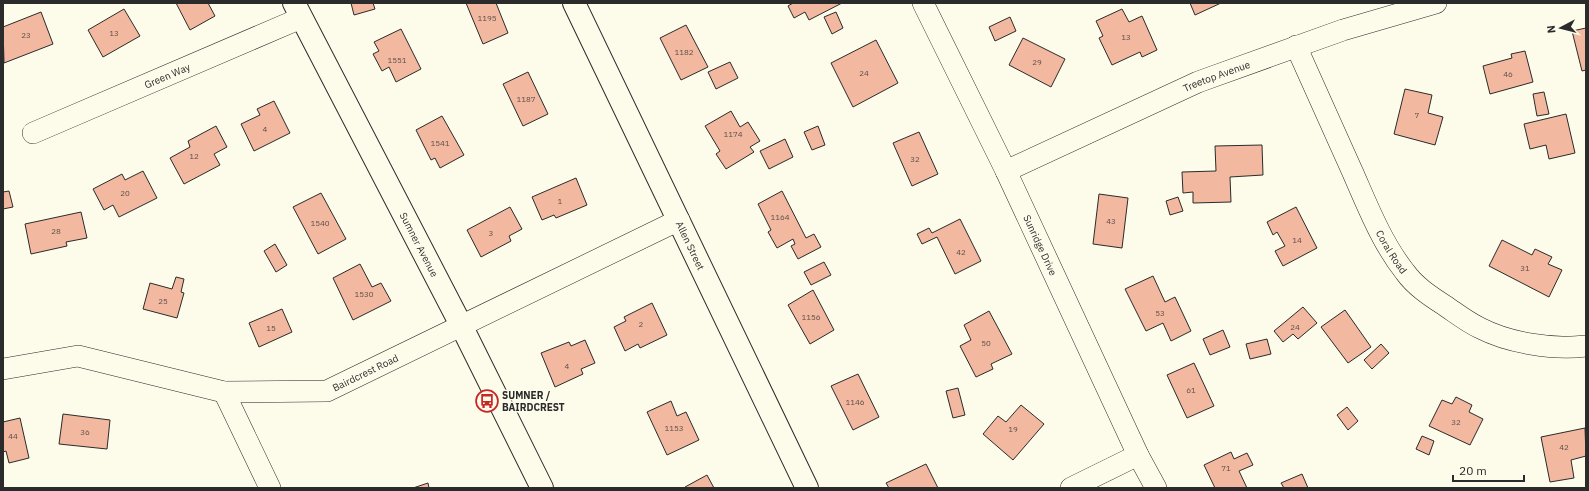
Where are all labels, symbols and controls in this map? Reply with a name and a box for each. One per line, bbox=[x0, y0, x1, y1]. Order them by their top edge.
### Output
north arrow bbox=[1541, 8, 1581, 48]
house number: 1195 bbox=[477, 13, 497, 23]
text: N bbox=[1544, 24, 1559, 34]
house number: 13 bbox=[109, 28, 119, 38]
house number: 23 bbox=[21, 30, 31, 40]
house number: 13 bbox=[1121, 32, 1131, 42]
house number: 1182 bbox=[674, 47, 694, 57]
house number: 1551 bbox=[387, 55, 407, 65]
house number: 29 bbox=[1032, 57, 1042, 67]
street label: Treetop Avenue bbox=[1181, 58, 1252, 95]
street label: Green Way bbox=[142, 60, 192, 91]
house number: 24 bbox=[859, 68, 869, 78]
house number: 46 bbox=[1503, 69, 1513, 79]
house number: 1187 bbox=[516, 94, 536, 104]
house number: 7 bbox=[1415, 110, 1420, 120]
house number: 4 bbox=[263, 124, 268, 134]
house number: 1174 bbox=[723, 129, 743, 139]
house number: 1541 bbox=[430, 138, 450, 148]
house number: 12 bbox=[189, 151, 199, 161]
house number: 32 bbox=[910, 154, 920, 164]
house number: 20 bbox=[120, 188, 130, 198]
house number: 1 bbox=[558, 196, 563, 206]
street label: Sumner Avenue bbox=[397, 210, 441, 280]
house number: 1164 bbox=[770, 212, 790, 222]
street label: Sunridge Drive bbox=[1020, 213, 1060, 278]
house number: 43 bbox=[1106, 216, 1116, 226]
house number: 1540 bbox=[310, 218, 330, 228]
street label: Allen Street bbox=[673, 219, 708, 273]
house number: 28 bbox=[51, 226, 61, 236]
house number: 3 bbox=[489, 228, 494, 238]
street label: Coral Road bbox=[1373, 228, 1410, 276]
house number: 14 bbox=[1292, 235, 1302, 245]
house number: 42 bbox=[956, 247, 966, 257]
house number: 31 bbox=[1520, 263, 1530, 273]
house number: 1530 bbox=[354, 289, 374, 299]
house number: 25 bbox=[158, 296, 168, 306]
house number: 53 bbox=[1155, 308, 1165, 318]
house number: 1156 bbox=[801, 312, 821, 322]
house number: 2 bbox=[639, 319, 644, 329]
house number: 24 bbox=[1290, 322, 1300, 332]
house number: 15 bbox=[266, 323, 276, 333]
house number: 50 bbox=[981, 338, 991, 348]
street label: Bairdcrest Road bbox=[330, 351, 401, 394]
house number: 4 bbox=[565, 361, 570, 371]
house number: 61 bbox=[1186, 385, 1196, 395]
bus stop icon: SUMNER / BAIRDCREST bbox=[474, 388, 500, 414]
place label: SUMNER / BAIRDCREST bbox=[502, 389, 565, 414]
house number: 1146 bbox=[845, 397, 865, 407]
house number: 32 bbox=[1451, 417, 1461, 427]
house number: 1153 bbox=[664, 423, 684, 433]
house number: 19 bbox=[1008, 424, 1018, 434]
house number: 36 bbox=[80, 427, 90, 437]
house number: 44 bbox=[8, 431, 18, 441]
house number: 42 bbox=[1559, 442, 1569, 452]
scale bar bbox=[1453, 457, 1524, 483]
house number: 71 bbox=[1221, 463, 1231, 473]
text: 20 m bbox=[1459, 463, 1487, 478]

